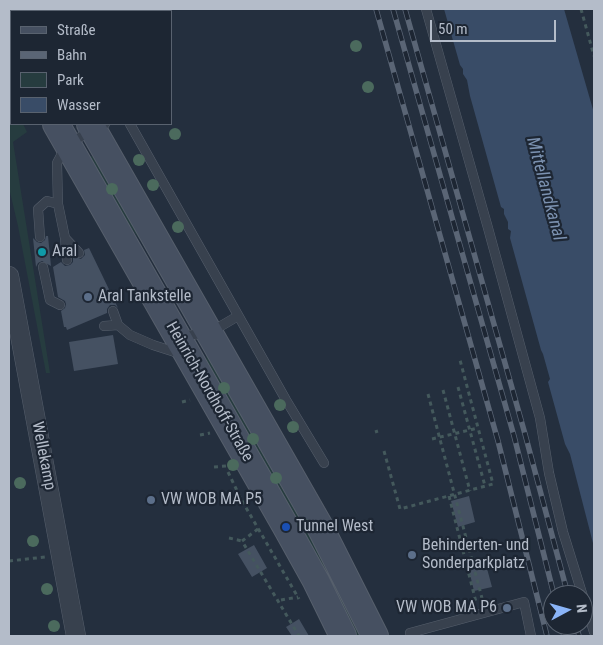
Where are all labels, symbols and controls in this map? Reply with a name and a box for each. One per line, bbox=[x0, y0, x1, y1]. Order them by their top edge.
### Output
legend bbox=[10, 10, 172, 125]
scale bar bbox=[433, 10, 559, 42]
text: 50 m bbox=[438, 20, 468, 38]
text: Straße bbox=[57, 21, 96, 39]
text: Bahn bbox=[57, 46, 87, 64]
text: Park bbox=[57, 71, 84, 89]
text: Wasser bbox=[57, 96, 101, 114]
water label: Mittellandkanal bbox=[521, 135, 569, 243]
place label: Aral bbox=[52, 242, 77, 262]
marker: Aral bbox=[36, 246, 48, 258]
place label: Aral Tankstelle bbox=[98, 287, 191, 307]
marker: Aral Tankstelle bbox=[82, 291, 94, 303]
street label: Heinrich-Nordhoff-Straße bbox=[161, 319, 257, 465]
street label: Wellekamp bbox=[27, 420, 59, 492]
place label: VW WOB MA P5 bbox=[161, 490, 262, 510]
marker: VW WOB MA P5 bbox=[145, 494, 157, 506]
place label: Tunnel West bbox=[296, 517, 373, 537]
marker: Tunnel West bbox=[280, 521, 292, 533]
place label: Behinderten- und Sonderparkplatz bbox=[422, 536, 529, 574]
marker: Behinderten- und Sonderparkplatz bbox=[406, 549, 418, 561]
north arrow bbox=[543, 585, 593, 635]
place label: VW WOB MA P6 bbox=[396, 598, 497, 618]
marker: VW WOB MA P6 bbox=[501, 602, 513, 614]
text: N bbox=[574, 603, 590, 614]

